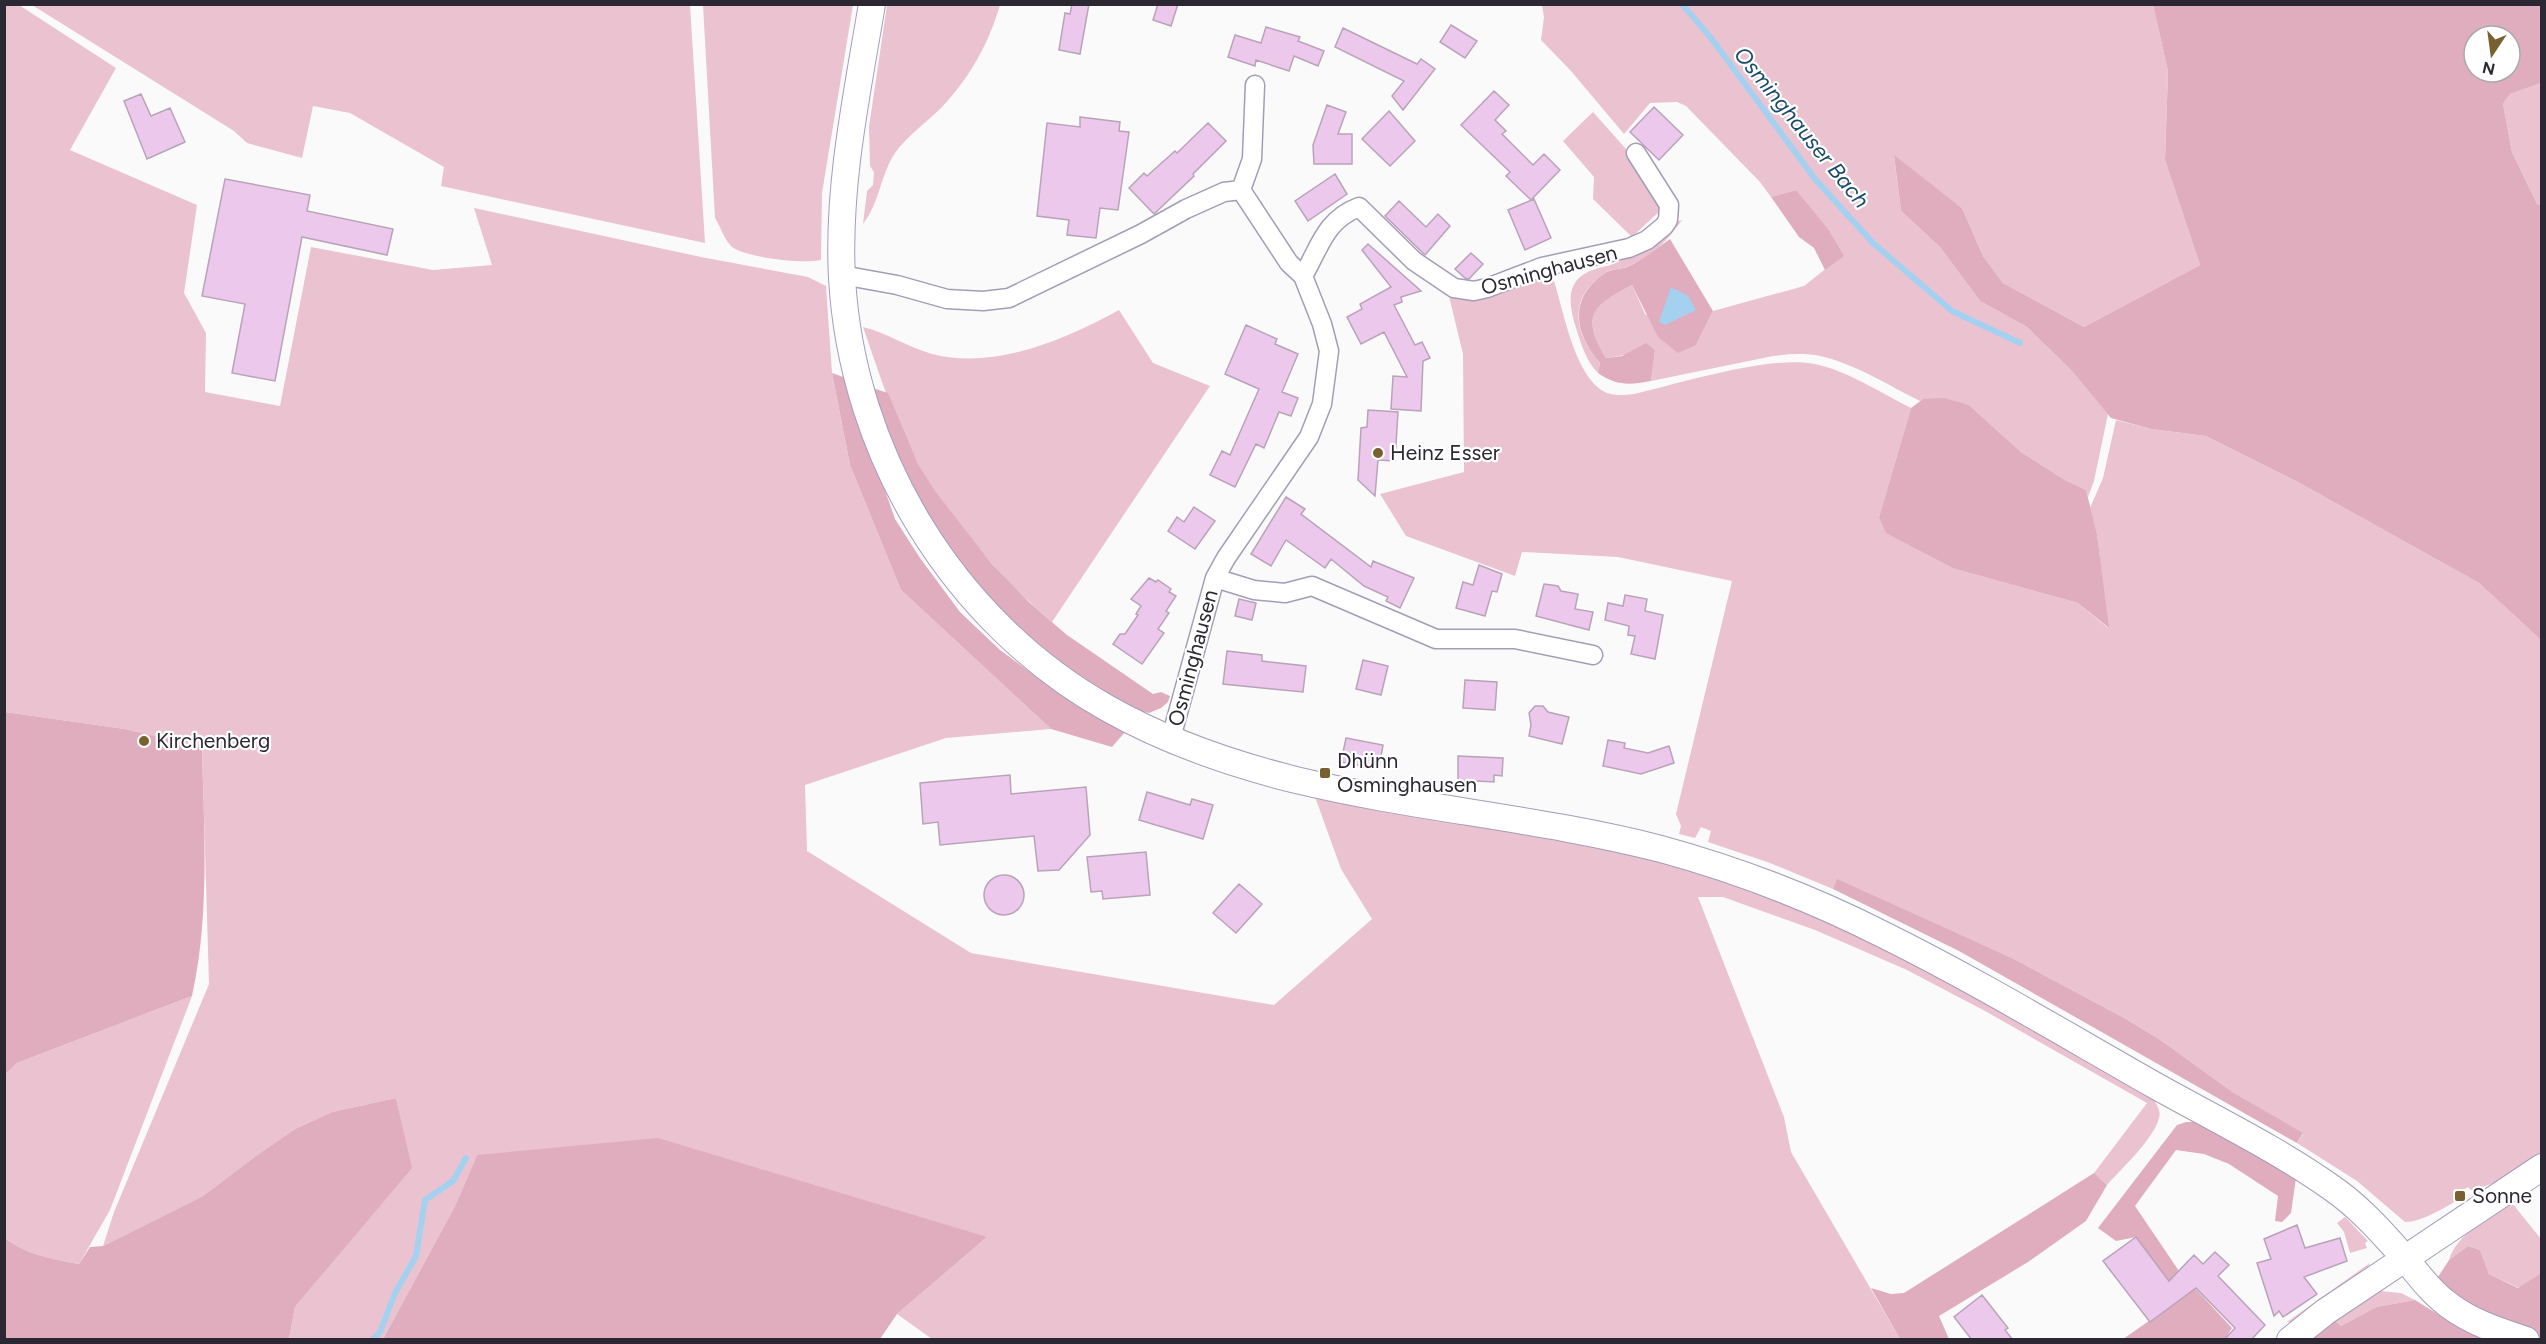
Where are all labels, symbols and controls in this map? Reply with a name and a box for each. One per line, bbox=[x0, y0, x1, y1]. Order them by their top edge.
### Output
north arrow bbox=[2462, 24, 2522, 84]
water label: Osminghauser Bach bbox=[1728, 41, 1875, 213]
text: N bbox=[2481, 57, 2497, 79]
street label: Osminghausen bbox=[1478, 239, 1620, 300]
place label: Heinz Esser bbox=[1390, 440, 1500, 465]
marker: Heinz Esser bbox=[1371, 446, 1385, 460]
street label: Osminghausen bbox=[1162, 587, 1223, 729]
place label: Kirchenberg bbox=[156, 728, 270, 753]
marker: Kirchenberg bbox=[137, 734, 151, 748]
place label: Dhünn Osminghausen bbox=[1337, 748, 1477, 797]
marker: Dhünn Osminghausen bbox=[1318, 766, 1332, 780]
place label: Sonne bbox=[2472, 1183, 2532, 1208]
marker: Sonne bbox=[2453, 1189, 2467, 1203]

